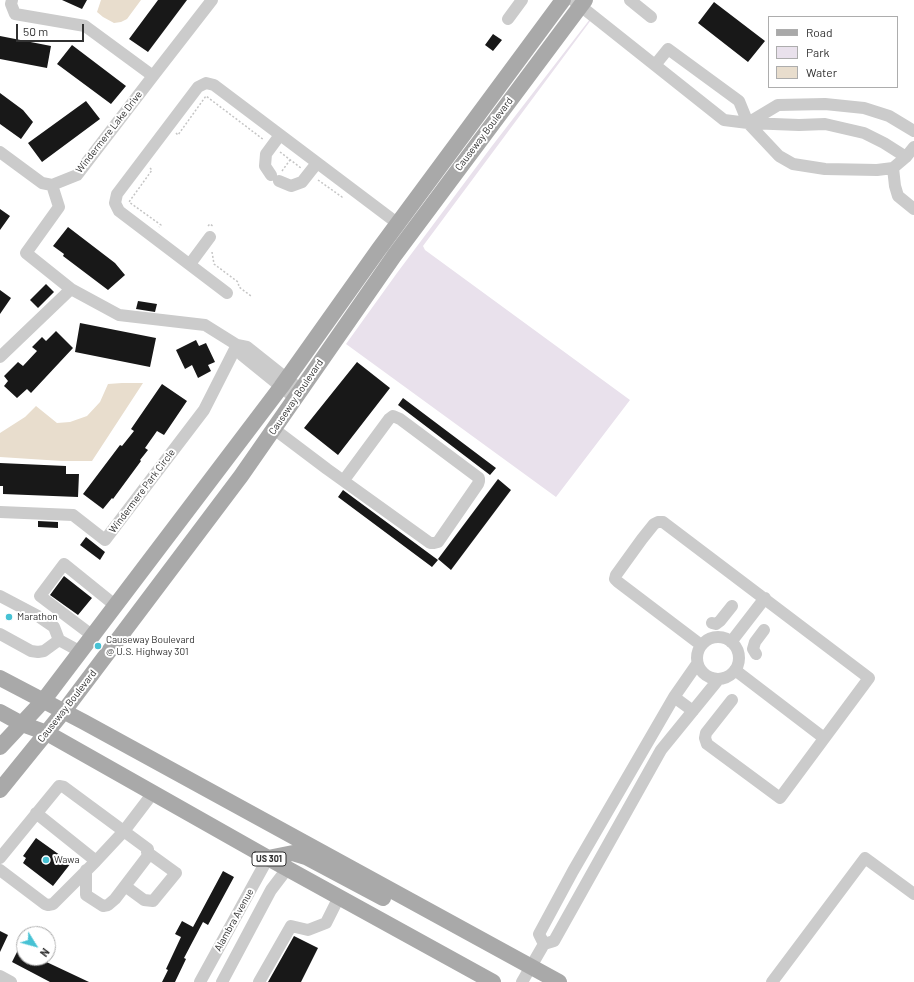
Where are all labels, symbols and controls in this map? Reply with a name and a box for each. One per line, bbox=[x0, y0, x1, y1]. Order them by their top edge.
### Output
scale bar bbox=[18, 16, 86, 42]
legend bbox=[768, 16, 898, 88]
text: 50 m bbox=[23, 24, 48, 38]
text: Road bbox=[806, 25, 833, 39]
text: Park bbox=[806, 45, 830, 59]
text: Water bbox=[806, 65, 837, 79]
street label: Windermere Lake Drive bbox=[73, 89, 145, 175]
street label: Causeway Boulevard bbox=[453, 95, 515, 173]
street label: Causeway Boulevard bbox=[266, 357, 326, 437]
street label: Windermere Park Circle bbox=[106, 447, 178, 535]
place label: Marathon bbox=[17, 611, 58, 623]
marker: Marathon bbox=[4, 612, 14, 622]
place label: Causeway Boulevard @ U.S. Highway 301 bbox=[106, 634, 195, 658]
marker: Causeway Boulevard @ U.S. Highway 301 bbox=[93, 641, 103, 651]
street label: Causeway Boulevard bbox=[35, 667, 99, 745]
road number: US 301 bbox=[252, 852, 286, 866]
place label: Wawa bbox=[54, 854, 80, 866]
marker: Wawa bbox=[41, 855, 51, 865]
street label: Alambra Avenue bbox=[212, 887, 256, 953]
north arrow bbox=[16, 926, 56, 966]
text: N bbox=[38, 946, 53, 960]

